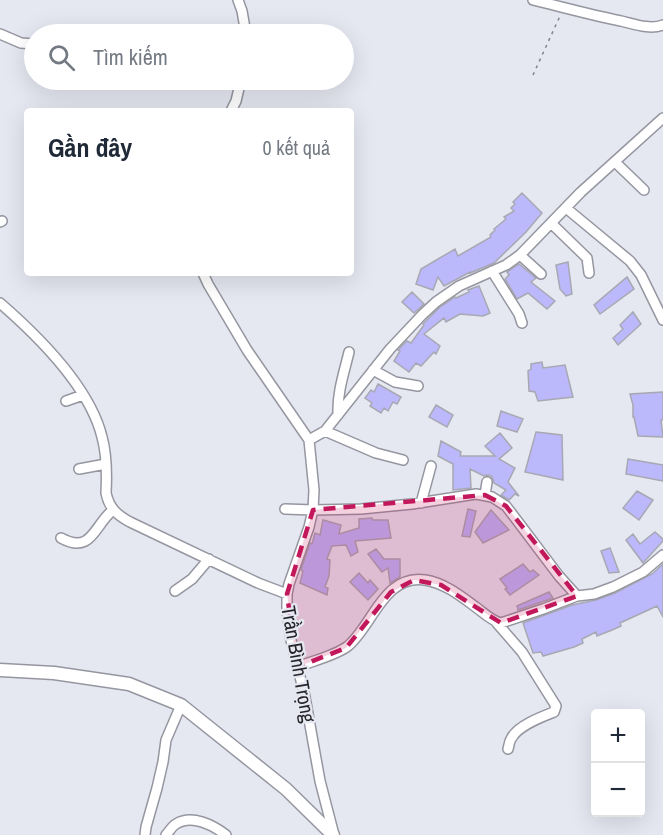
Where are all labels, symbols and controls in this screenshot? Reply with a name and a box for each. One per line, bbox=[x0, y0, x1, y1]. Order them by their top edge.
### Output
search box bbox=[24, 24, 354, 90]
icon: search bbox=[45, 41, 78, 74]
text: Tìm kiếm bbox=[93, 42, 168, 72]
text: Gần đây bbox=[48, 130, 132, 165]
text: 0 kết quả bbox=[263, 134, 330, 161]
street label: Trần Bình Trọng bbox=[275, 604, 323, 724]
map controls bbox=[591, 709, 645, 817]
button: + bbox=[591, 709, 645, 763]
button: − bbox=[591, 763, 645, 817]

